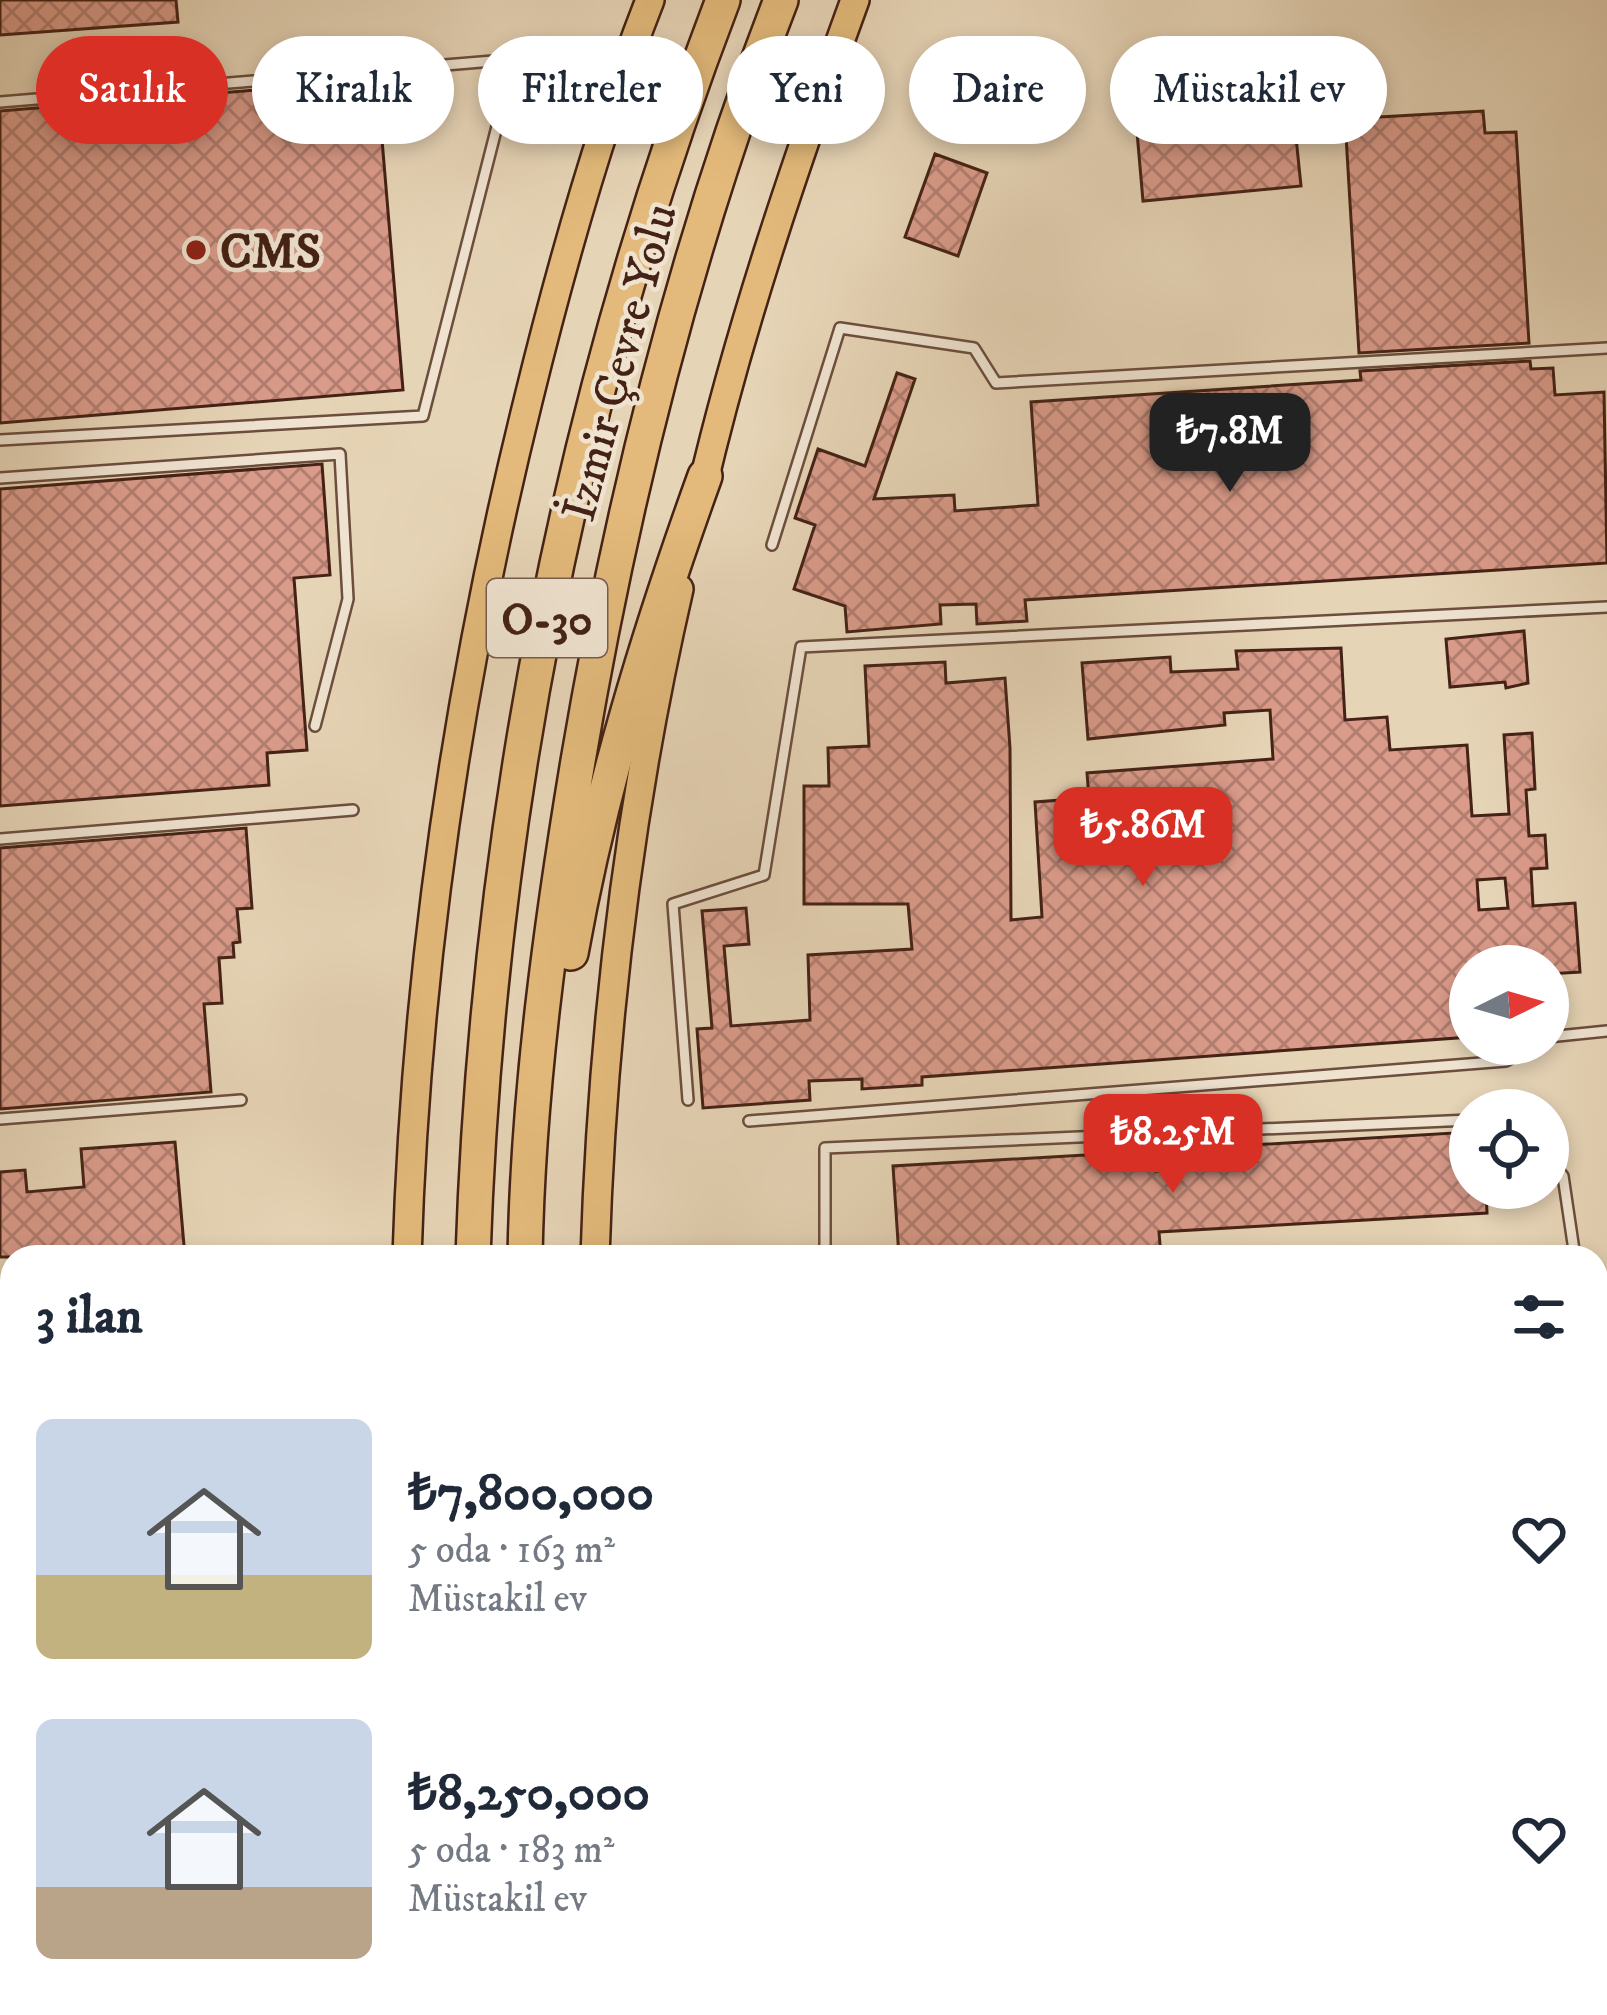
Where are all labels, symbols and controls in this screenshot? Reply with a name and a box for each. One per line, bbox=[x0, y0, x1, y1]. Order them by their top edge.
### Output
chip: Satılık bbox=[36, 36, 228, 144]
chip: Kiralık bbox=[252, 36, 454, 144]
chip: Filtreler bbox=[478, 36, 703, 144]
chip: Yeni bbox=[727, 36, 885, 144]
chip: Daire bbox=[909, 36, 1086, 144]
chip: Müstakil ev bbox=[1110, 36, 1387, 144]
street label: İzmir Çevre Yolu bbox=[549, 197, 692, 528]
place label: CMS bbox=[220, 223, 321, 283]
marker: CMS bbox=[183, 237, 209, 263]
pin: ₺7.8M bbox=[1146, 393, 1314, 495]
text: ₺7.8M bbox=[1176, 407, 1284, 456]
road number: O-30 bbox=[487, 579, 607, 657]
pin: ₺5.86M bbox=[1045, 787, 1241, 889]
text: ₺5.86M bbox=[1080, 801, 1206, 850]
north arrow bbox=[1449, 945, 1569, 1065]
map controls bbox=[1449, 945, 1569, 1209]
button: locate bbox=[1449, 1089, 1569, 1209]
pin: ₺8.25M bbox=[1075, 1094, 1271, 1196]
text: ₺8.25M bbox=[1110, 1108, 1236, 1157]
icon: filters bbox=[1506, 1284, 1572, 1350]
text: 3 ilan bbox=[36, 1285, 143, 1349]
text: ₺7,800,000 bbox=[408, 1462, 654, 1526]
icon: home bbox=[132, 1467, 276, 1611]
icon: heart bbox=[1506, 1506, 1572, 1572]
text: 5 oda · 163 m² bbox=[408, 1526, 615, 1575]
text: Müstakil ev bbox=[408, 1575, 587, 1624]
text: ₺8,250,000 bbox=[408, 1762, 650, 1826]
icon: home bbox=[132, 1767, 276, 1911]
icon: heart bbox=[1506, 1806, 1572, 1872]
text: 5 oda · 183 m² bbox=[408, 1826, 614, 1875]
text: Müstakil ev bbox=[408, 1875, 587, 1924]

